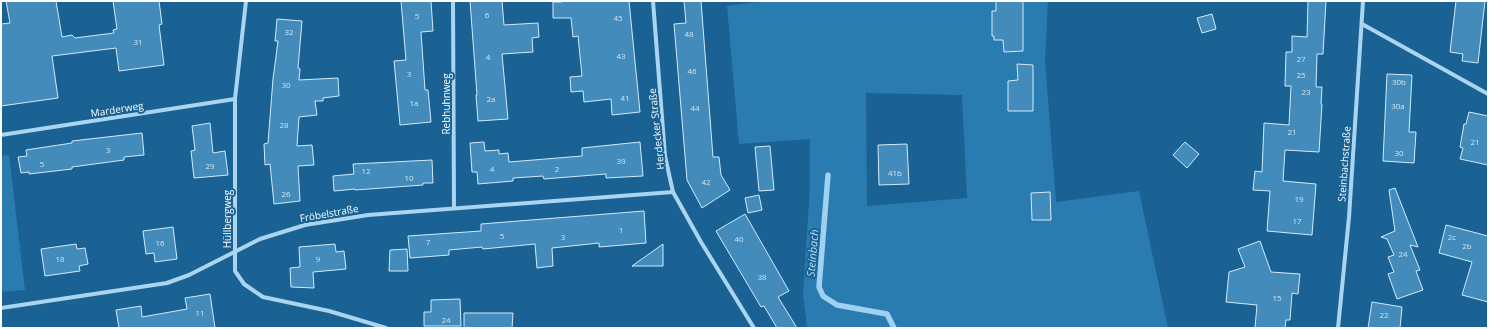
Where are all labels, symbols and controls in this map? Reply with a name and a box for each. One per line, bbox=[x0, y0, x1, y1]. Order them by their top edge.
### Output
house number: 6 bbox=[485, 9, 490, 20]
house number: 5 bbox=[415, 10, 420, 21]
house number: 45 bbox=[613, 12, 623, 23]
house number: 32 bbox=[284, 26, 294, 37]
house number: 48 bbox=[684, 28, 694, 39]
house number: 31 bbox=[133, 36, 143, 47]
house number: 43 bbox=[616, 50, 626, 61]
house number: 4 bbox=[486, 51, 491, 62]
house number: 27 bbox=[1296, 53, 1306, 64]
house number: 46 bbox=[687, 65, 697, 76]
house number: 3 bbox=[407, 68, 412, 79]
house number: 25 bbox=[1296, 69, 1306, 80]
street label: Rebhuhnweg bbox=[439, 73, 453, 135]
house number: 30b bbox=[1392, 76, 1406, 87]
house number: 30 bbox=[281, 79, 291, 90]
house number: 23 bbox=[1301, 86, 1311, 97]
street label: Herdecker Straße bbox=[645, 87, 667, 170]
house number: 41 bbox=[620, 92, 630, 103]
house number: 2a bbox=[486, 93, 496, 104]
house number: 1a bbox=[409, 97, 419, 108]
street label: Marderweg bbox=[90, 98, 145, 120]
house number: 30a bbox=[1391, 100, 1405, 111]
house number: 44 bbox=[690, 102, 700, 113]
house number: 28 bbox=[279, 119, 289, 130]
street label: Steinbachstraße bbox=[1334, 125, 1354, 202]
house number: 21 bbox=[1287, 126, 1297, 137]
house number: 21 bbox=[1470, 136, 1480, 147]
house number: 3 bbox=[106, 144, 111, 155]
house number: 30 bbox=[1394, 147, 1404, 158]
house number: 39 bbox=[616, 155, 626, 166]
house number: 5 bbox=[40, 158, 45, 169]
house number: 29 bbox=[205, 160, 215, 171]
house number: 4 bbox=[490, 163, 495, 174]
house number: 2 bbox=[555, 163, 560, 174]
house number: 12 bbox=[361, 165, 371, 176]
house number: 41b bbox=[888, 167, 902, 178]
house number: 10 bbox=[404, 172, 414, 183]
house number: 42 bbox=[701, 176, 711, 187]
house number: 26 bbox=[281, 188, 291, 199]
street label: Hüllbergweg bbox=[220, 189, 234, 248]
house number: 19 bbox=[1294, 193, 1304, 204]
street label: Fröbelstraße bbox=[299, 201, 360, 225]
house number: 17 bbox=[1292, 215, 1302, 226]
house number: 1 bbox=[619, 224, 623, 235]
water label: Steinbach bbox=[802, 229, 822, 277]
house number: 5 bbox=[500, 230, 505, 241]
house number: 3 bbox=[561, 231, 566, 242]
house number: 2c bbox=[1448, 231, 1456, 242]
house number: 40 bbox=[734, 233, 744, 244]
house number: 7 bbox=[426, 236, 431, 247]
house number: 16 bbox=[155, 237, 165, 248]
house number: 2b bbox=[1462, 240, 1472, 251]
house number: 24 bbox=[1398, 248, 1408, 259]
house number: 18 bbox=[55, 253, 65, 264]
house number: 9 bbox=[316, 253, 321, 264]
house number: 38 bbox=[757, 271, 767, 282]
house number: 15 bbox=[1272, 292, 1282, 303]
house number: 11 bbox=[195, 307, 205, 318]
house number: 22 bbox=[1379, 309, 1389, 320]
house number: 24 bbox=[441, 314, 451, 325]

